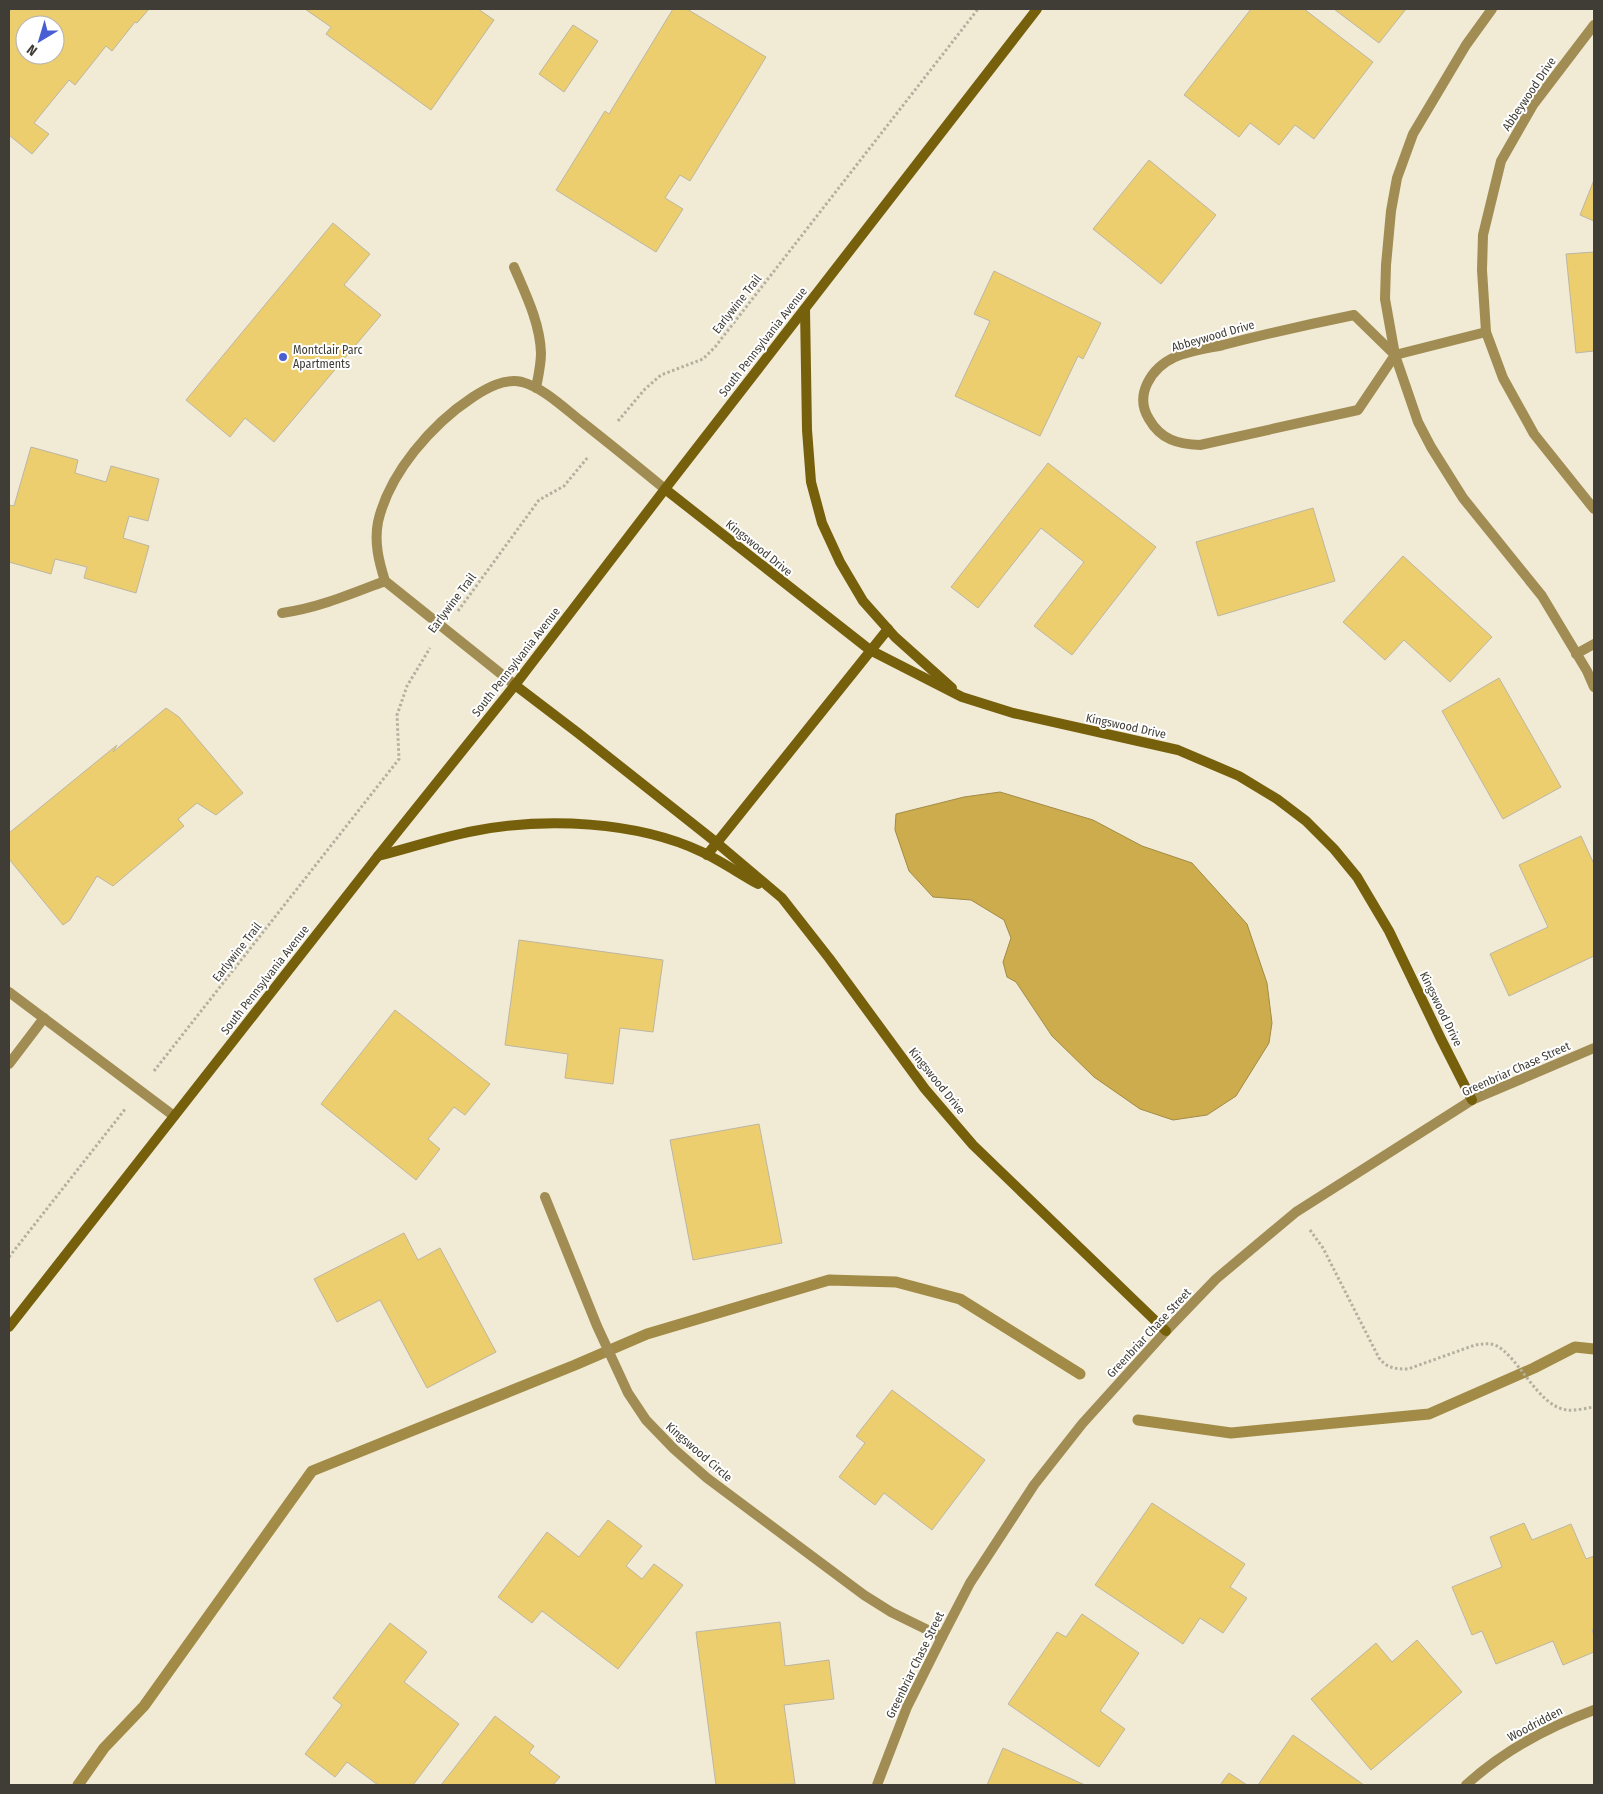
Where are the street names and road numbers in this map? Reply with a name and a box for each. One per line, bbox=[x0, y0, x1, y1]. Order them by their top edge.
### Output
street label: Abbeywood Drive bbox=[1499, 55, 1559, 133]
street label: Earlywine Trail bbox=[710, 272, 764, 336]
street label: South Pennsylvania Avenue bbox=[716, 285, 810, 399]
street label: Abbeywood Drive bbox=[1170, 317, 1256, 355]
street label: Kingswood Drive bbox=[723, 517, 795, 579]
street label: Earlywine Trail bbox=[425, 570, 479, 636]
street label: South Pennsylvania Avenue bbox=[469, 605, 563, 719]
street label: Kingswood Drive bbox=[1085, 711, 1167, 741]
street label: Earlywine Trail bbox=[210, 920, 264, 984]
street label: South Pennsylvania Avenue bbox=[218, 923, 312, 1037]
street label: Kingswood Drive bbox=[1417, 969, 1465, 1049]
street label: Greenbriar Chase Street bbox=[1460, 1039, 1572, 1099]
street label: Kingswood Drive bbox=[906, 1045, 968, 1117]
street label: Greenbriar Chase Street bbox=[1104, 1285, 1194, 1381]
street label: Kingswood Circle bbox=[663, 1419, 735, 1485]
street label: Greenbriar Chase Street bbox=[883, 1609, 947, 1721]
street label: Woodridden bbox=[1505, 1704, 1565, 1744]

